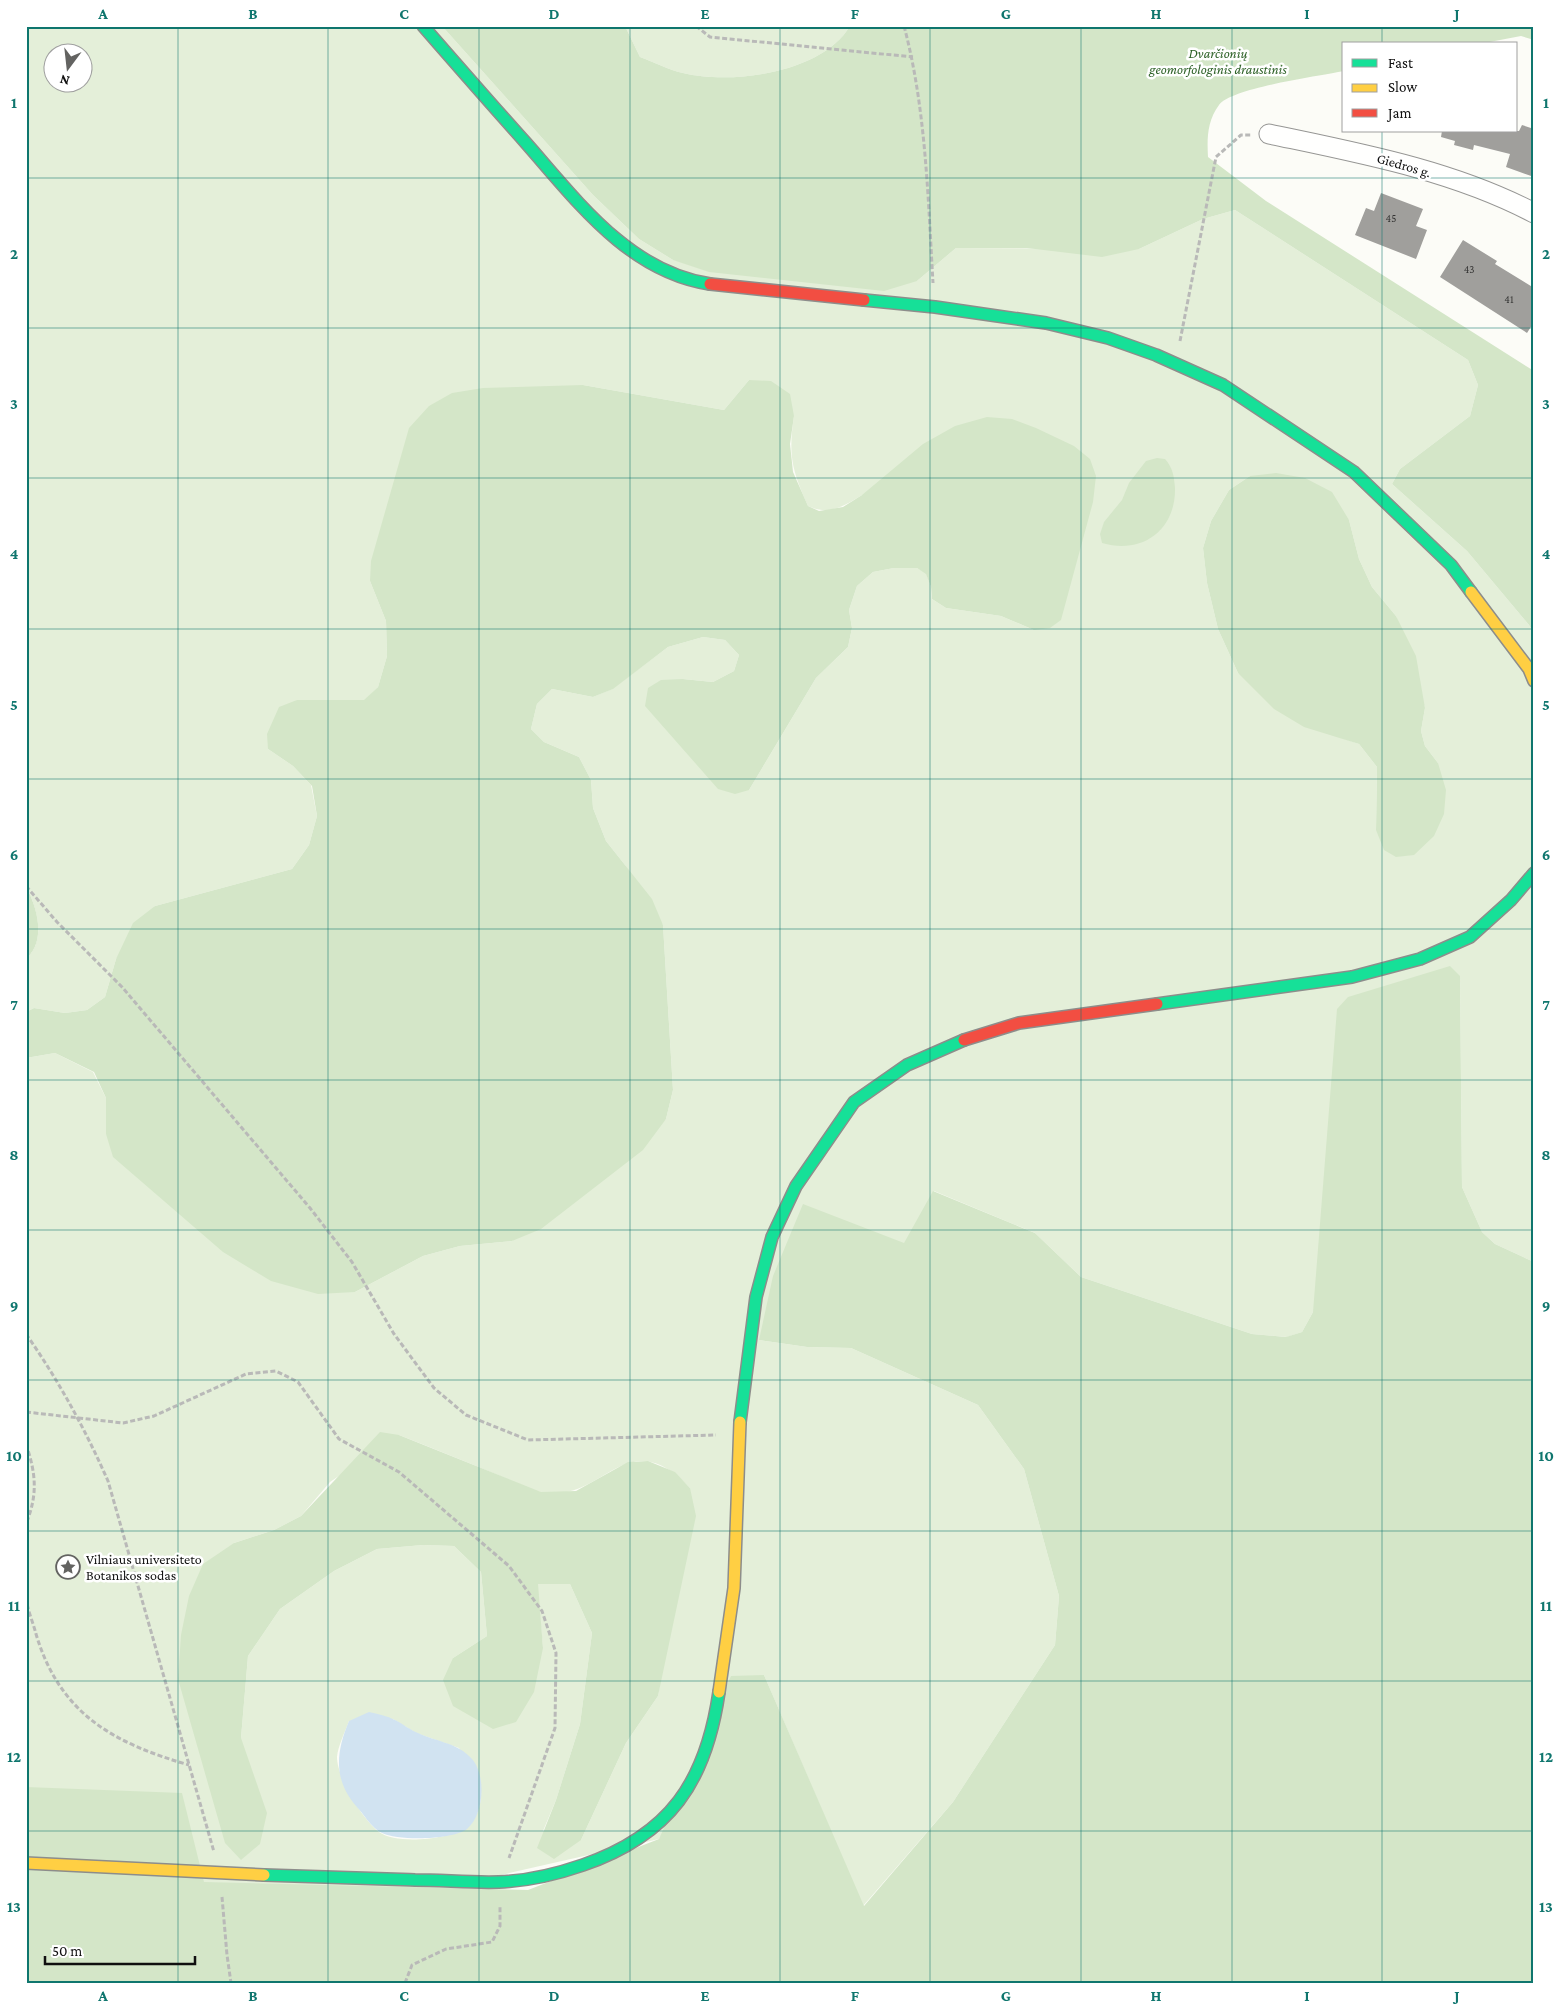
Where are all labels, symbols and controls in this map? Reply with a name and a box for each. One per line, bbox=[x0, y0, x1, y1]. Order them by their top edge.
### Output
text: A bbox=[97, 5, 108, 22]
text: B bbox=[248, 5, 258, 22]
text: C bbox=[399, 5, 409, 22]
text: D bbox=[548, 5, 560, 22]
text: E bbox=[700, 5, 710, 22]
text: F bbox=[851, 5, 860, 22]
text: G bbox=[1001, 5, 1011, 22]
text: H bbox=[1151, 5, 1162, 22]
text: I bbox=[1304, 5, 1310, 22]
text: J bbox=[1452, 5, 1460, 22]
north arrow bbox=[42, 42, 92, 92]
legend bbox=[1342, 42, 1518, 132]
park label: Dvarčionių geomorfologinis draustinis bbox=[1148, 45, 1287, 77]
text: Fast bbox=[1388, 55, 1414, 71]
text: N bbox=[58, 71, 71, 90]
text: Slow bbox=[1388, 79, 1418, 95]
text: 1 bbox=[11, 94, 17, 111]
text: 1 bbox=[1543, 94, 1549, 111]
text: Jam bbox=[1386, 105, 1411, 122]
street label: Giedros g. bbox=[1375, 150, 1433, 180]
house number: 45 bbox=[1386, 212, 1396, 224]
text: 2 bbox=[10, 245, 18, 262]
text: 2 bbox=[1542, 245, 1550, 262]
house number: 43 bbox=[1464, 263, 1474, 275]
house number: 41 bbox=[1504, 293, 1514, 305]
text: 3 bbox=[10, 395, 18, 412]
text: 3 bbox=[1542, 395, 1550, 412]
text: 4 bbox=[10, 545, 19, 562]
text: 4 bbox=[1542, 545, 1551, 562]
text: 5 bbox=[10, 696, 18, 713]
text: 5 bbox=[1542, 696, 1550, 713]
text: 6 bbox=[10, 846, 18, 863]
text: 6 bbox=[1542, 846, 1550, 863]
text: 7 bbox=[10, 996, 18, 1013]
text: 7 bbox=[1542, 996, 1550, 1013]
text: 8 bbox=[9, 1146, 19, 1163]
text: 8 bbox=[1541, 1146, 1551, 1163]
text: 9 bbox=[10, 1297, 18, 1314]
text: 9 bbox=[1542, 1297, 1550, 1314]
text: 10 bbox=[6, 1447, 22, 1464]
text: 10 bbox=[1538, 1447, 1554, 1464]
place label: Vilniaus universiteto Botanikos sodas bbox=[86, 1551, 202, 1583]
place icon: Vilniaus universiteto Botanikos sodas bbox=[55, 1554, 81, 1580]
text: 11 bbox=[8, 1597, 20, 1614]
text: 11 bbox=[1540, 1597, 1552, 1614]
text: 12 bbox=[7, 1748, 21, 1765]
text: 12 bbox=[1539, 1748, 1553, 1765]
text: 13 bbox=[7, 1898, 21, 1915]
text: 13 bbox=[1539, 1898, 1553, 1915]
scale bar bbox=[45, 1934, 195, 1966]
text: 50 m bbox=[52, 1943, 82, 1959]
text: A bbox=[97, 1987, 108, 2004]
text: B bbox=[248, 1987, 258, 2004]
text: C bbox=[399, 1987, 409, 2004]
text: D bbox=[548, 1987, 560, 2004]
text: E bbox=[700, 1987, 710, 2004]
text: F bbox=[851, 1987, 860, 2004]
text: G bbox=[1001, 1987, 1011, 2004]
text: H bbox=[1151, 1987, 1162, 2004]
text: I bbox=[1304, 1987, 1310, 2004]
text: J bbox=[1452, 1987, 1460, 2004]

